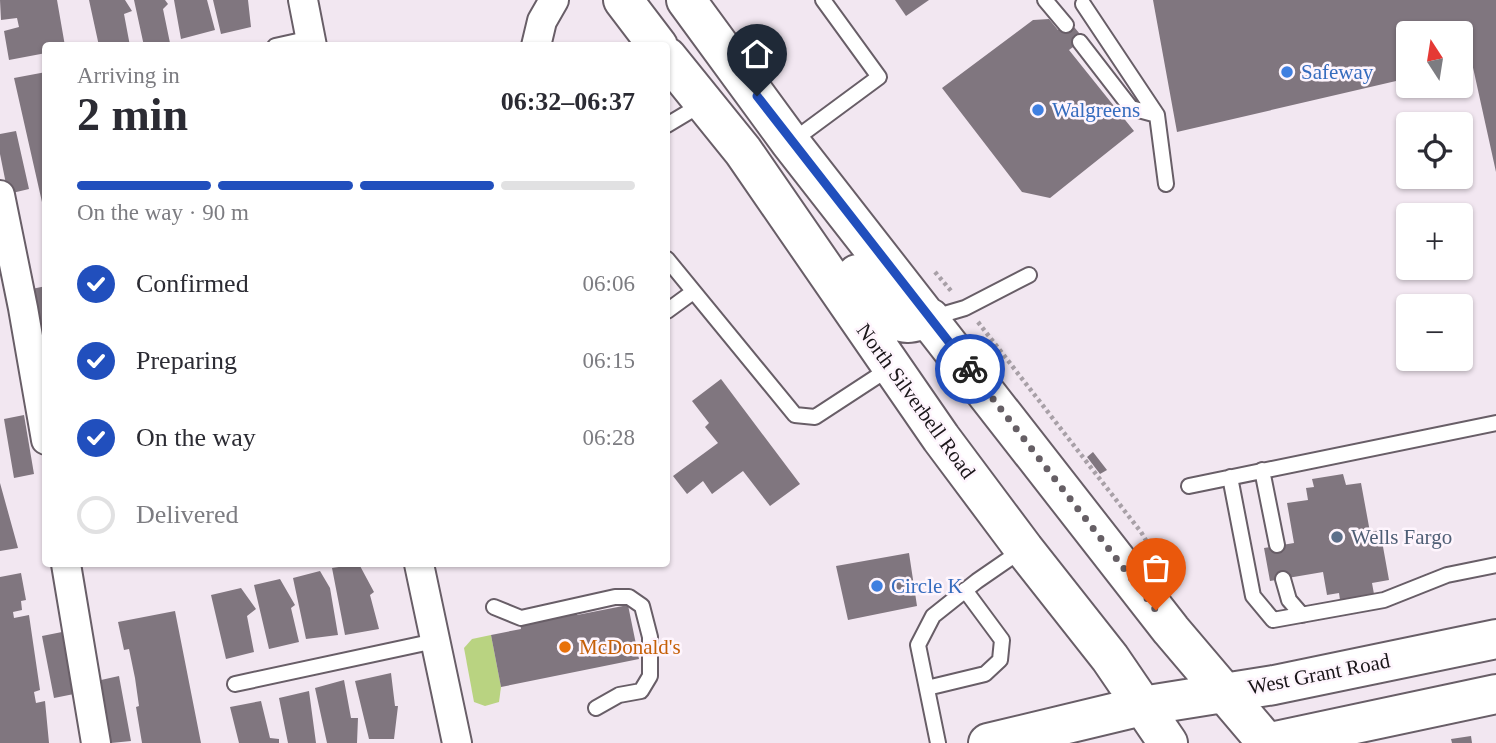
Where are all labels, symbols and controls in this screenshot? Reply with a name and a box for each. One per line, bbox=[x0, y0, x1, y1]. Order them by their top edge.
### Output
north arrow bbox=[1396, 21, 1474, 98]
map controls bbox=[1396, 21, 1473, 371]
pin bbox=[727, 24, 787, 96]
icon: home bbox=[738, 35, 776, 73]
place label: Safeway bbox=[1301, 60, 1374, 84]
text: Arriving in bbox=[77, 63, 180, 88]
marker: Safeway bbox=[1279, 64, 1295, 80]
text: 06:32–06:37 bbox=[501, 87, 635, 116]
text: 2 min bbox=[77, 89, 188, 140]
place label: Walgreens bbox=[1052, 98, 1140, 122]
marker: Walgreens bbox=[1030, 102, 1046, 118]
button: locate bbox=[1396, 112, 1473, 189]
text: On the way · 90 m bbox=[77, 200, 249, 225]
button: + bbox=[1396, 203, 1473, 280]
icon: check bbox=[77, 265, 115, 303]
text: Confirmed bbox=[136, 269, 249, 298]
text: 06:06 bbox=[583, 271, 635, 296]
button: − bbox=[1396, 294, 1473, 371]
street label: North Silverbell Road bbox=[852, 319, 981, 483]
courier bbox=[935, 334, 1005, 404]
icon: check bbox=[77, 342, 115, 380]
text: Preparing bbox=[136, 346, 237, 375]
text: 06:15 bbox=[583, 348, 635, 373]
icon: bike bbox=[951, 350, 989, 388]
icon: check bbox=[77, 419, 115, 457]
text: On the way bbox=[136, 423, 256, 452]
text: 06:28 bbox=[583, 425, 635, 450]
text: Delivered bbox=[136, 500, 239, 529]
place label: Wells Fargo bbox=[1351, 525, 1452, 549]
marker: Wells Fargo bbox=[1329, 529, 1345, 545]
pin bbox=[1126, 538, 1186, 610]
icon: bag bbox=[1137, 549, 1175, 587]
place label: Circle K bbox=[891, 574, 963, 598]
marker: Circle K bbox=[869, 578, 885, 594]
place label: McDonald's bbox=[579, 635, 681, 659]
marker: McDonald's bbox=[557, 639, 573, 655]
street label: West Grant Road bbox=[1246, 648, 1393, 700]

